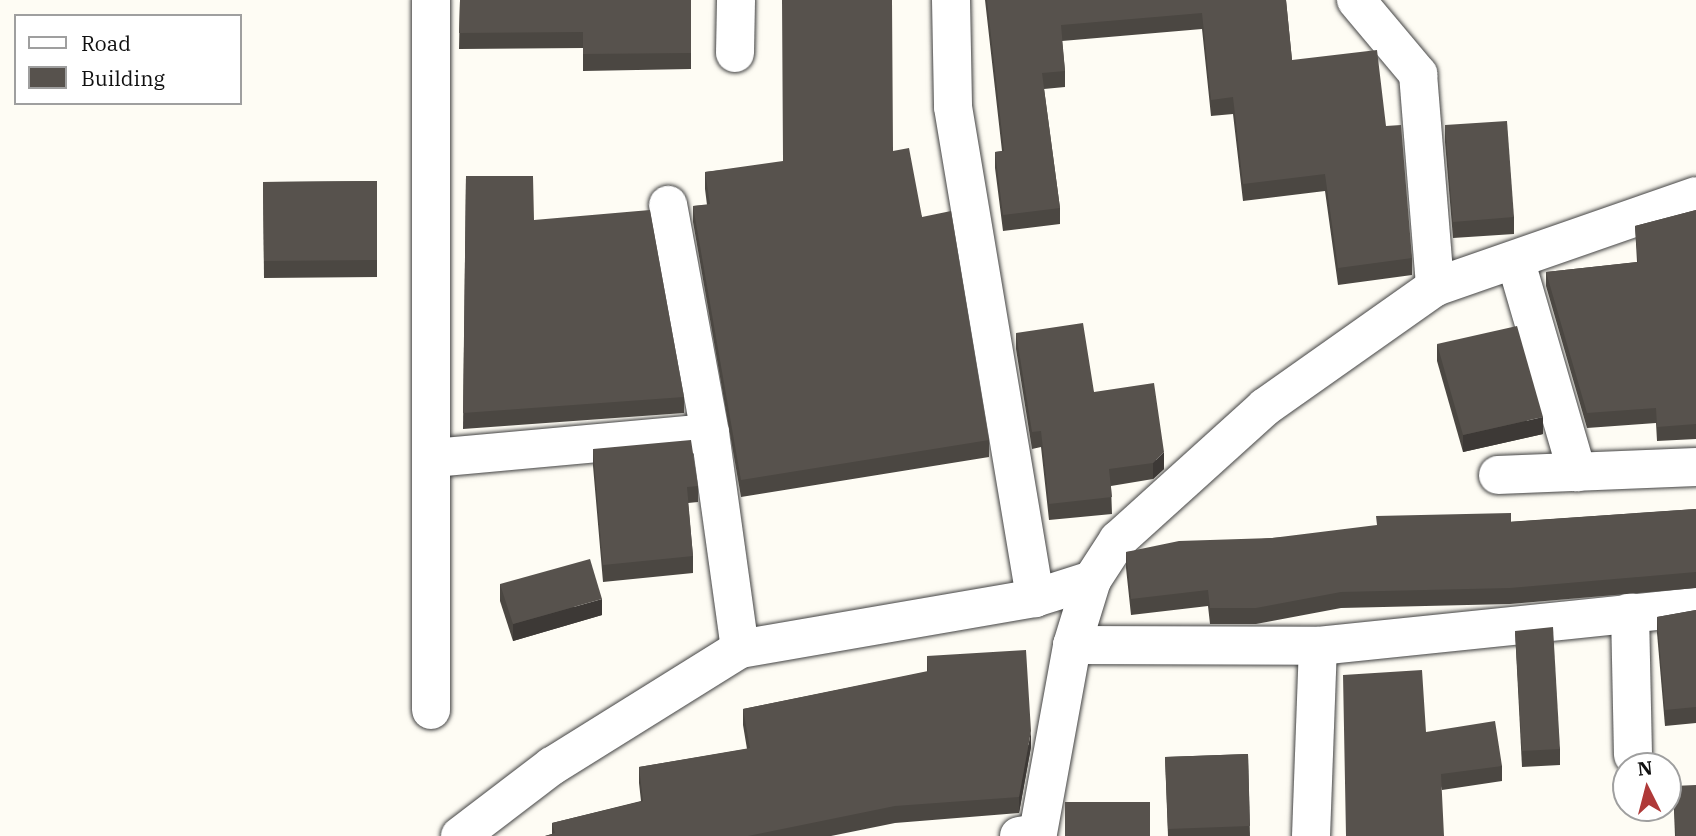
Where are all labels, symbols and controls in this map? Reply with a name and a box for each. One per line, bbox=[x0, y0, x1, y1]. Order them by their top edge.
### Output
legend bbox=[14, 14, 242, 105]
text: Road bbox=[81, 29, 131, 57]
text: Building bbox=[81, 64, 165, 92]
north arrow bbox=[1612, 752, 1682, 822]
text: N bbox=[1636, 755, 1654, 781]

